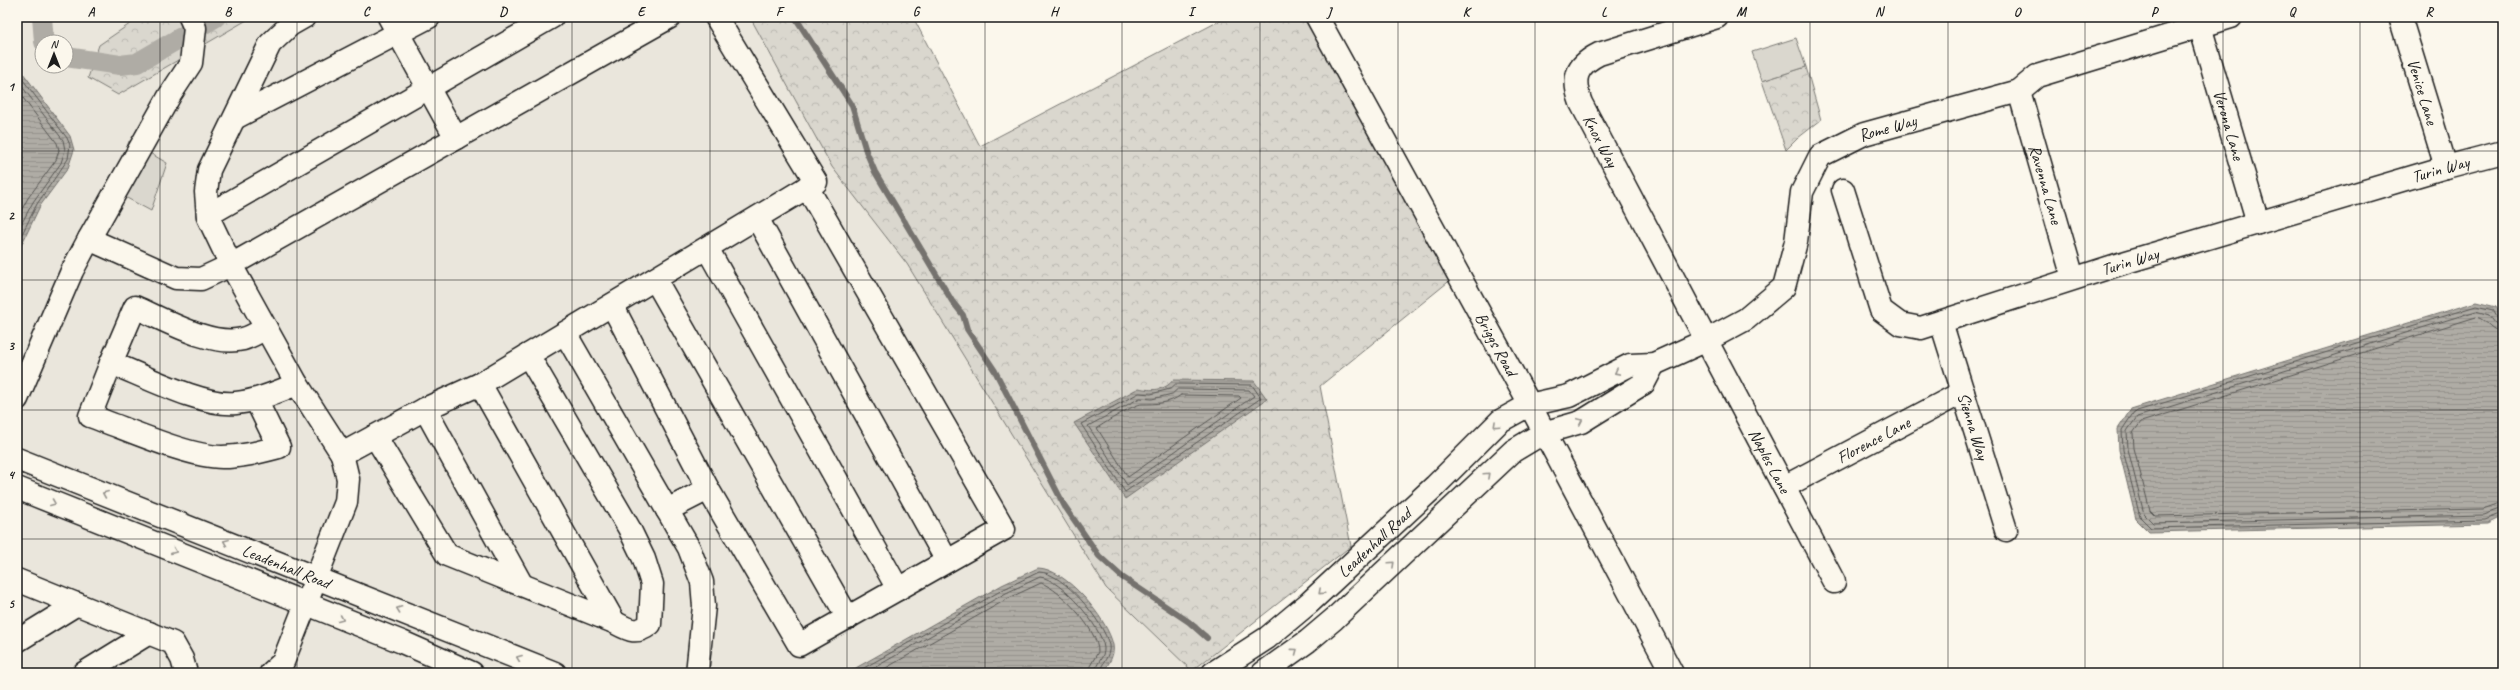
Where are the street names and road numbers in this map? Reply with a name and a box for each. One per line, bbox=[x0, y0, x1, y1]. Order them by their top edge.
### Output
street label: Venice Lane bbox=[2403, 56, 2443, 128]
street label: Verona Lane bbox=[2209, 87, 2250, 164]
street label: Rome Way bbox=[1854, 109, 1920, 146]
street label: Knox Way bbox=[1578, 111, 1624, 172]
street label: Ravenna Lane bbox=[2025, 142, 2068, 228]
street label: Turin Way bbox=[2409, 151, 2472, 187]
street label: Turin Way bbox=[2098, 242, 2162, 280]
street label: Briggs Road bbox=[1471, 309, 1524, 382]
street label: Sienna Way bbox=[1953, 390, 1994, 463]
street label: Florence Lane bbox=[1833, 411, 1915, 468]
street label: Naples Lane bbox=[1744, 425, 1796, 498]
street label: Leadenhall Road bbox=[1333, 501, 1417, 582]
street label: Leadenhall Road bbox=[239, 539, 336, 594]

